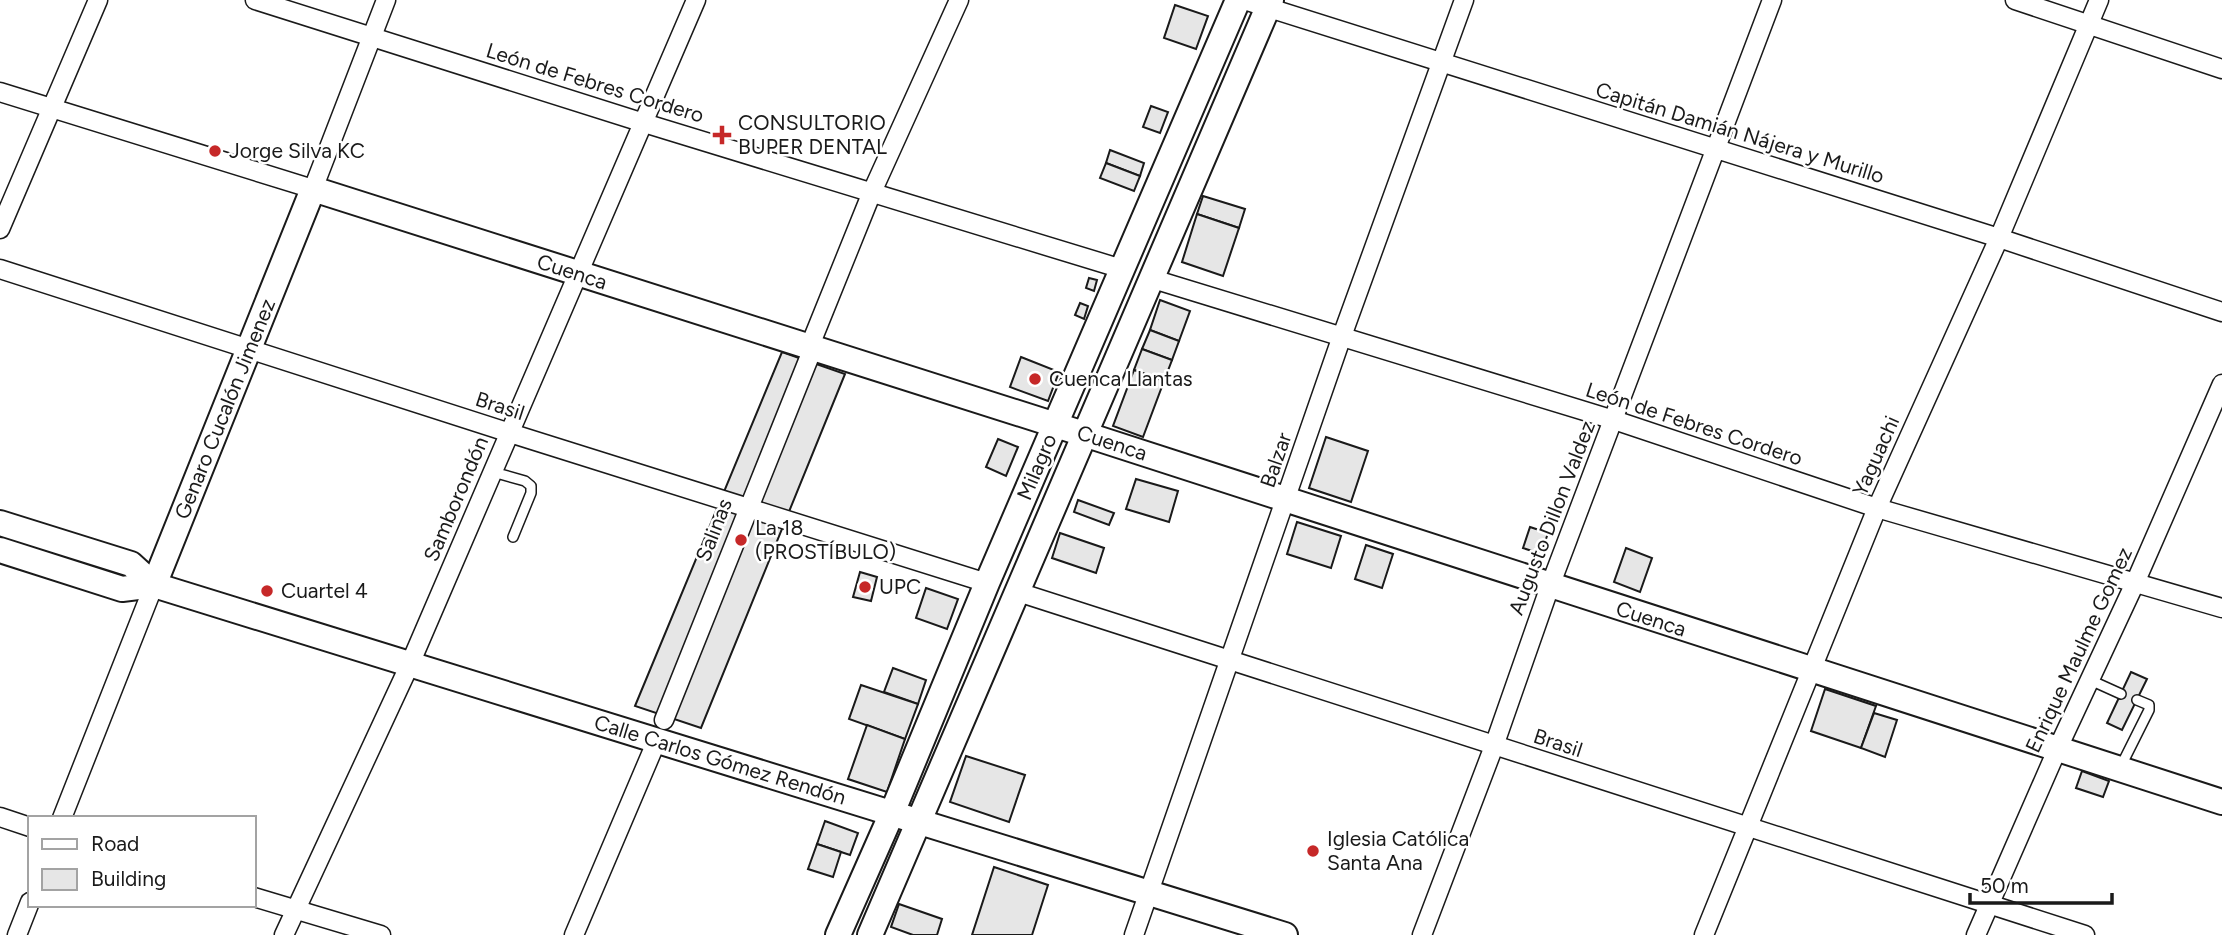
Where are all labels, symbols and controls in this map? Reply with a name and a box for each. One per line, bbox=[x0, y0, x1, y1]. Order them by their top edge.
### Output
street label: León de Febres Cordero bbox=[483, 37, 707, 128]
street label: Capitán Damián Nájera y Murillo bbox=[1593, 77, 1887, 188]
place label: CONSULTORIO BUPER DENTAL bbox=[738, 110, 887, 159]
marker: CONSULTORIO BUPER DENTAL bbox=[712, 125, 732, 145]
place label: Jorge Silva KC bbox=[229, 138, 365, 163]
marker: Jorge Silva KC bbox=[207, 143, 223, 159]
street label: Cuenca bbox=[534, 248, 610, 295]
street label: Genaro Cucalón Jimenez bbox=[169, 295, 280, 523]
place label: Cuenca Llantas bbox=[1049, 366, 1193, 391]
marker: Cuenca Llantas bbox=[1027, 371, 1043, 387]
street label: León de Febres Cordero bbox=[1583, 377, 1806, 470]
street label: Brasil bbox=[473, 386, 528, 425]
street label: Yaguachi bbox=[1847, 412, 1904, 500]
street label: Augusto Dillon Valdez bbox=[1503, 417, 1600, 618]
street label: Cuenca bbox=[1074, 419, 1150, 466]
street label: Balzar bbox=[1255, 429, 1297, 491]
street label: Milagro bbox=[1011, 430, 1062, 504]
street label: Samborondón bbox=[418, 433, 493, 565]
street label: Salinas bbox=[690, 495, 737, 565]
place label: La 18 (PROSTÍBULO) bbox=[755, 515, 896, 564]
marker: La 18 (PROSTÍBULO) bbox=[733, 532, 749, 548]
street label: Enrique Maulme Gomez bbox=[2020, 543, 2137, 756]
place label: UPC bbox=[879, 574, 921, 599]
place label: Cuartel 4 bbox=[281, 578, 368, 603]
marker: UPC bbox=[857, 579, 873, 595]
marker: Cuartel 4 bbox=[259, 583, 275, 599]
street label: Cuenca bbox=[1613, 595, 1689, 642]
street label: Calle Carlos Gómez Rendón bbox=[591, 709, 849, 810]
street label: Brasil bbox=[1531, 723, 1586, 762]
legend bbox=[28, 816, 256, 907]
place label: Iglesia Católica Santa Ana bbox=[1327, 826, 1469, 875]
text: Road bbox=[91, 831, 139, 856]
marker: Iglesia Católica Santa Ana bbox=[1305, 843, 1321, 859]
scale bar bbox=[1970, 862, 2112, 906]
text: Building bbox=[91, 866, 166, 891]
text: 50 m bbox=[1980, 873, 2029, 898]

